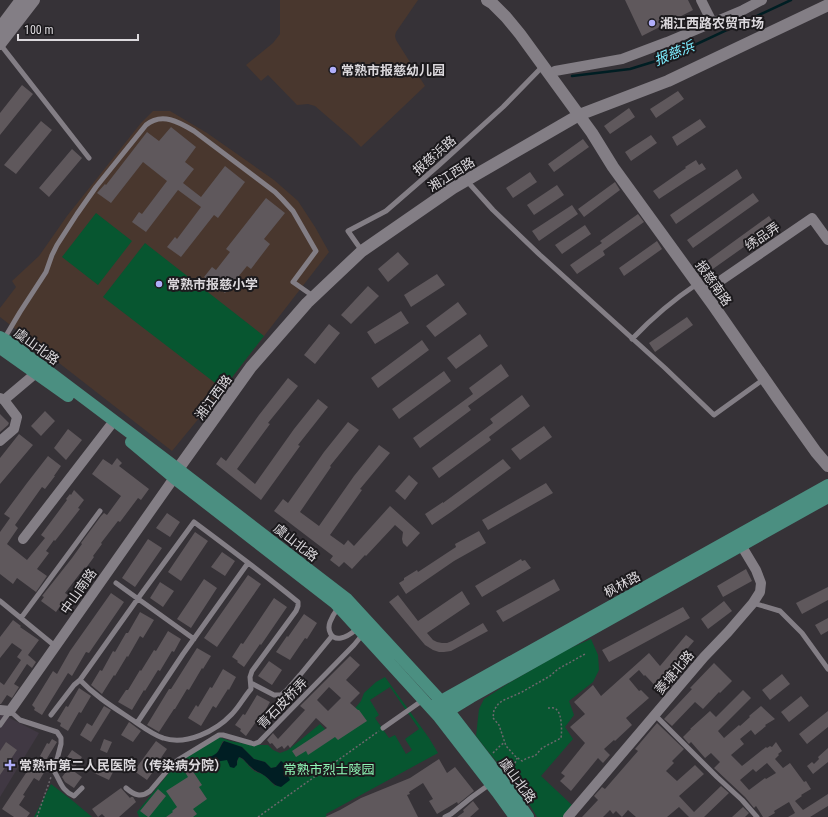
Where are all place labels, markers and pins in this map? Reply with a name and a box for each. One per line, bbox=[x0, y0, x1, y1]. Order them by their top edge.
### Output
place label: 湘江西路农贸市场 bbox=[660, 16, 764, 31]
marker: 湘江西路农贸市场 bbox=[647, 18, 657, 28]
place label: 常熟市报慈幼儿园 bbox=[341, 63, 445, 78]
marker: 常熟市报慈幼儿园 bbox=[328, 65, 338, 75]
place label: 常熟市报慈小学 bbox=[167, 277, 258, 292]
marker: 常熟市报慈小学 bbox=[154, 279, 164, 289]
place label: 常熟市第二人民医院（传染病分院） bbox=[19, 758, 227, 773]
marker: 常熟市第二人民医院（传染病分院） bbox=[4, 759, 16, 771]

